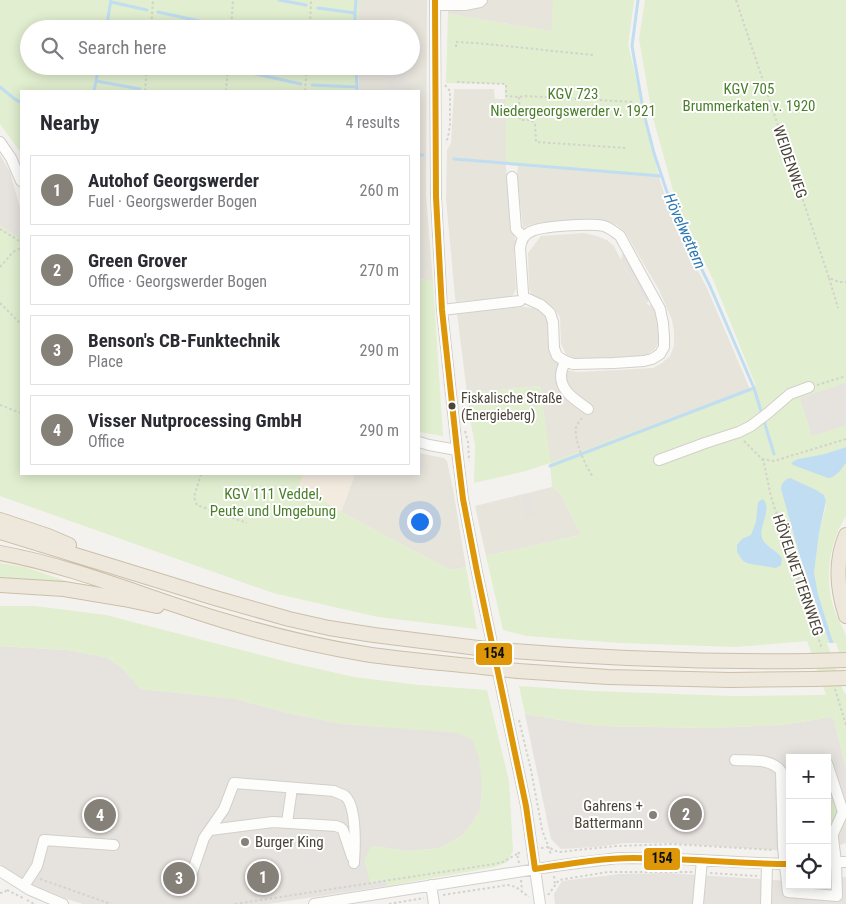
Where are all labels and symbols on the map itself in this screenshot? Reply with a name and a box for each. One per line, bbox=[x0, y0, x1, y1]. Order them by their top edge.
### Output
park label: KGV 705 Brummerkaten v. 1920 bbox=[683, 80, 815, 115]
park label: KGV 723 Niedergeorgswerder v. 1921 bbox=[490, 85, 656, 120]
street label: WEIDENWEG bbox=[769, 123, 811, 201]
water label: Hövelwettern bbox=[660, 190, 710, 272]
place label: Fiskalische Straße (Energieberg) bbox=[461, 390, 563, 424]
marker: Fiskalische Straße (Energieberg) bbox=[447, 401, 457, 411]
park label: KGV 111 Veddel, Peute und Umgebung bbox=[210, 485, 336, 520]
your location bbox=[407, 509, 433, 535]
street label: HÖVELWETTERNWEG bbox=[769, 512, 827, 638]
line badge: 154 bbox=[475, 642, 513, 666]
text: 154 bbox=[483, 645, 505, 661]
pin: 2 bbox=[670, 795, 702, 833]
pin: 4 bbox=[84, 796, 116, 834]
place label: Gahrens + Battermann bbox=[574, 797, 643, 832]
marker: Gahrens + Battermann bbox=[647, 809, 659, 821]
place label: Burger King bbox=[255, 833, 324, 851]
marker: Burger King bbox=[239, 836, 251, 848]
line badge: 154 bbox=[643, 847, 681, 871]
text: 154 bbox=[651, 850, 673, 866]
pin: 1 bbox=[247, 858, 279, 896]
pin: 3 bbox=[163, 859, 195, 897]

